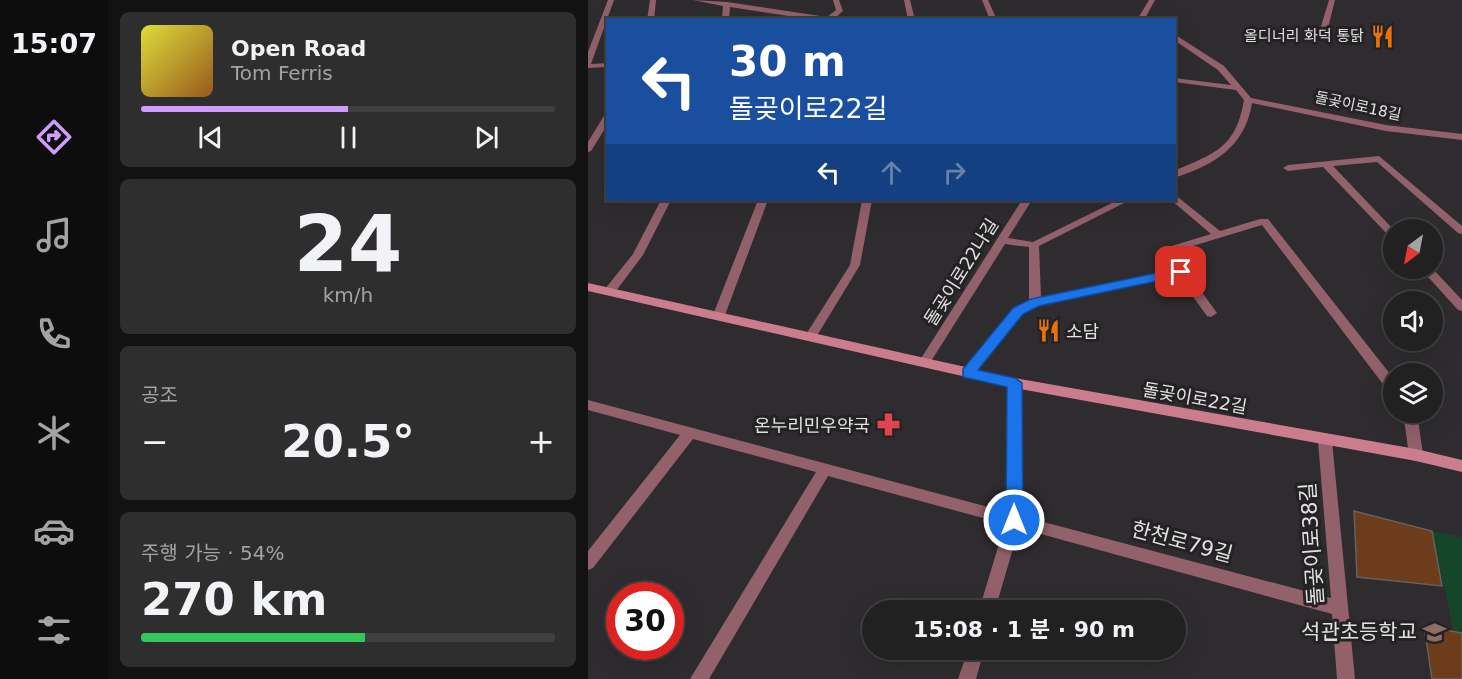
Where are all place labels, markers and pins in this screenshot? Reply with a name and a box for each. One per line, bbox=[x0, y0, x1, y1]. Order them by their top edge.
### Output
restaurant icon: 올디너리 화덕 통닭 bbox=[1369, 23, 1395, 49]
place label: 올디너리 화덕 통닭 bbox=[1244, 27, 1364, 45]
pin bbox=[1155, 246, 1206, 297]
restaurant icon: 소담 bbox=[1035, 318, 1061, 344]
place label: 소담 bbox=[1066, 321, 1099, 342]
pharmacy icon: 온누리민우약국 bbox=[875, 412, 901, 438]
place label: 온누리민우약국 bbox=[754, 415, 870, 436]
school or university icon: 석관초등학교 bbox=[1422, 619, 1448, 645]
place label: 석관초등학교 bbox=[1301, 620, 1417, 644]

